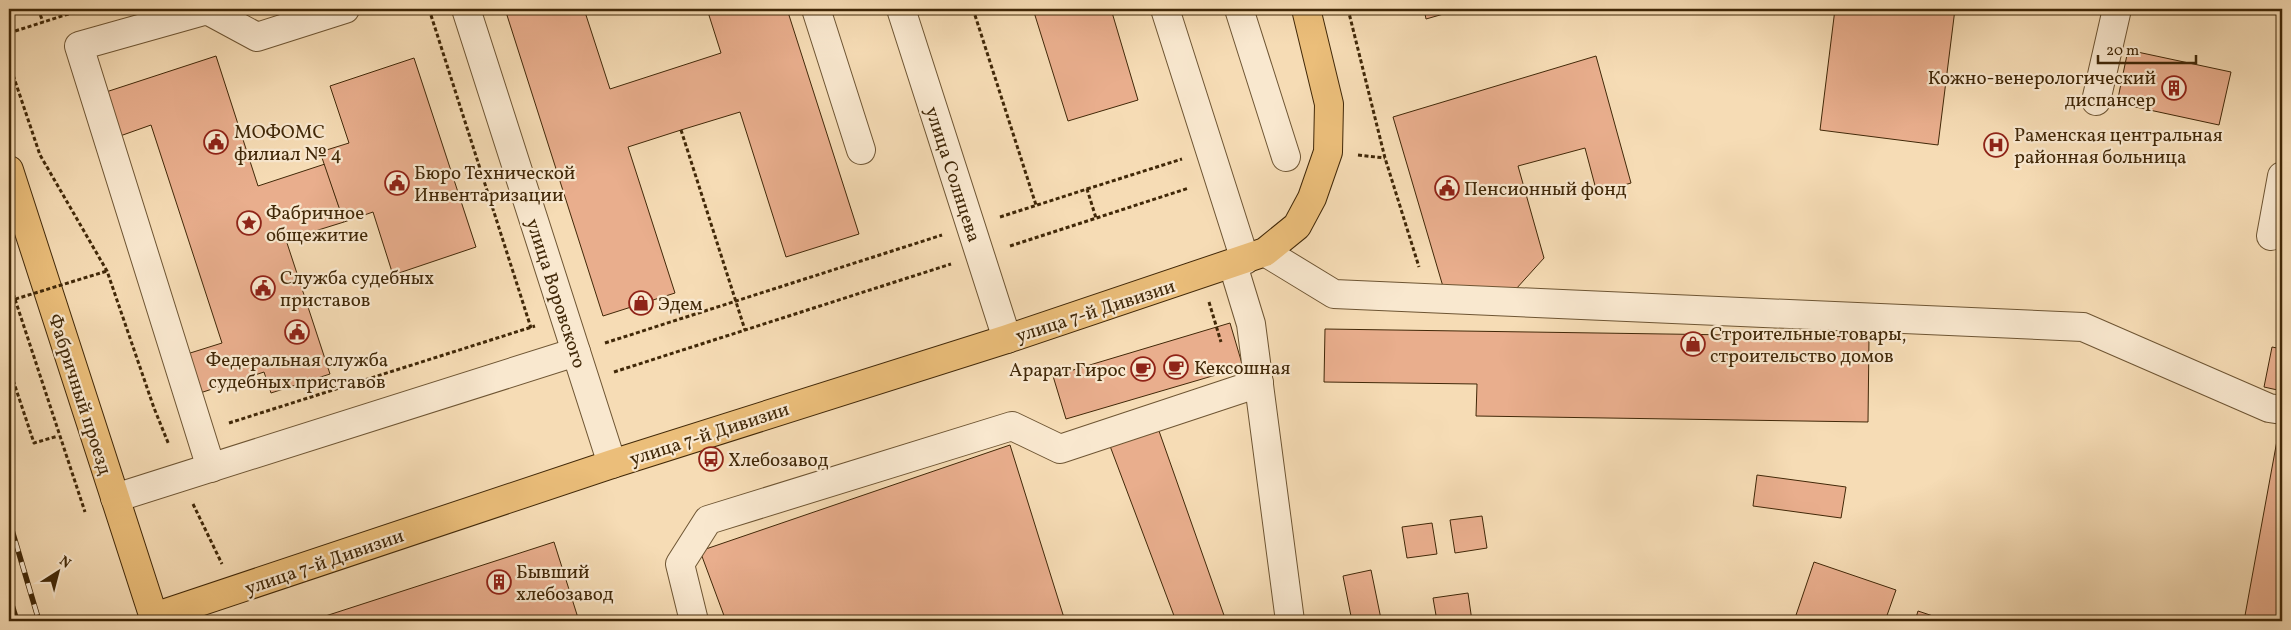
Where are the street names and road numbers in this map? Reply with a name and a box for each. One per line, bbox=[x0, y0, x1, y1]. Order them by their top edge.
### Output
street label: улица Солнцева bbox=[918, 104, 986, 246]
street label: улица Воровского bbox=[519, 215, 592, 372]
street label: улица 7-й Дивизии bbox=[1012, 274, 1179, 350]
street label: Фабричный проезд bbox=[41, 311, 117, 479]
street label: улица 7-й Дивизии bbox=[626, 397, 793, 473]
street label: улица 7-й Дивизии bbox=[242, 524, 408, 602]

